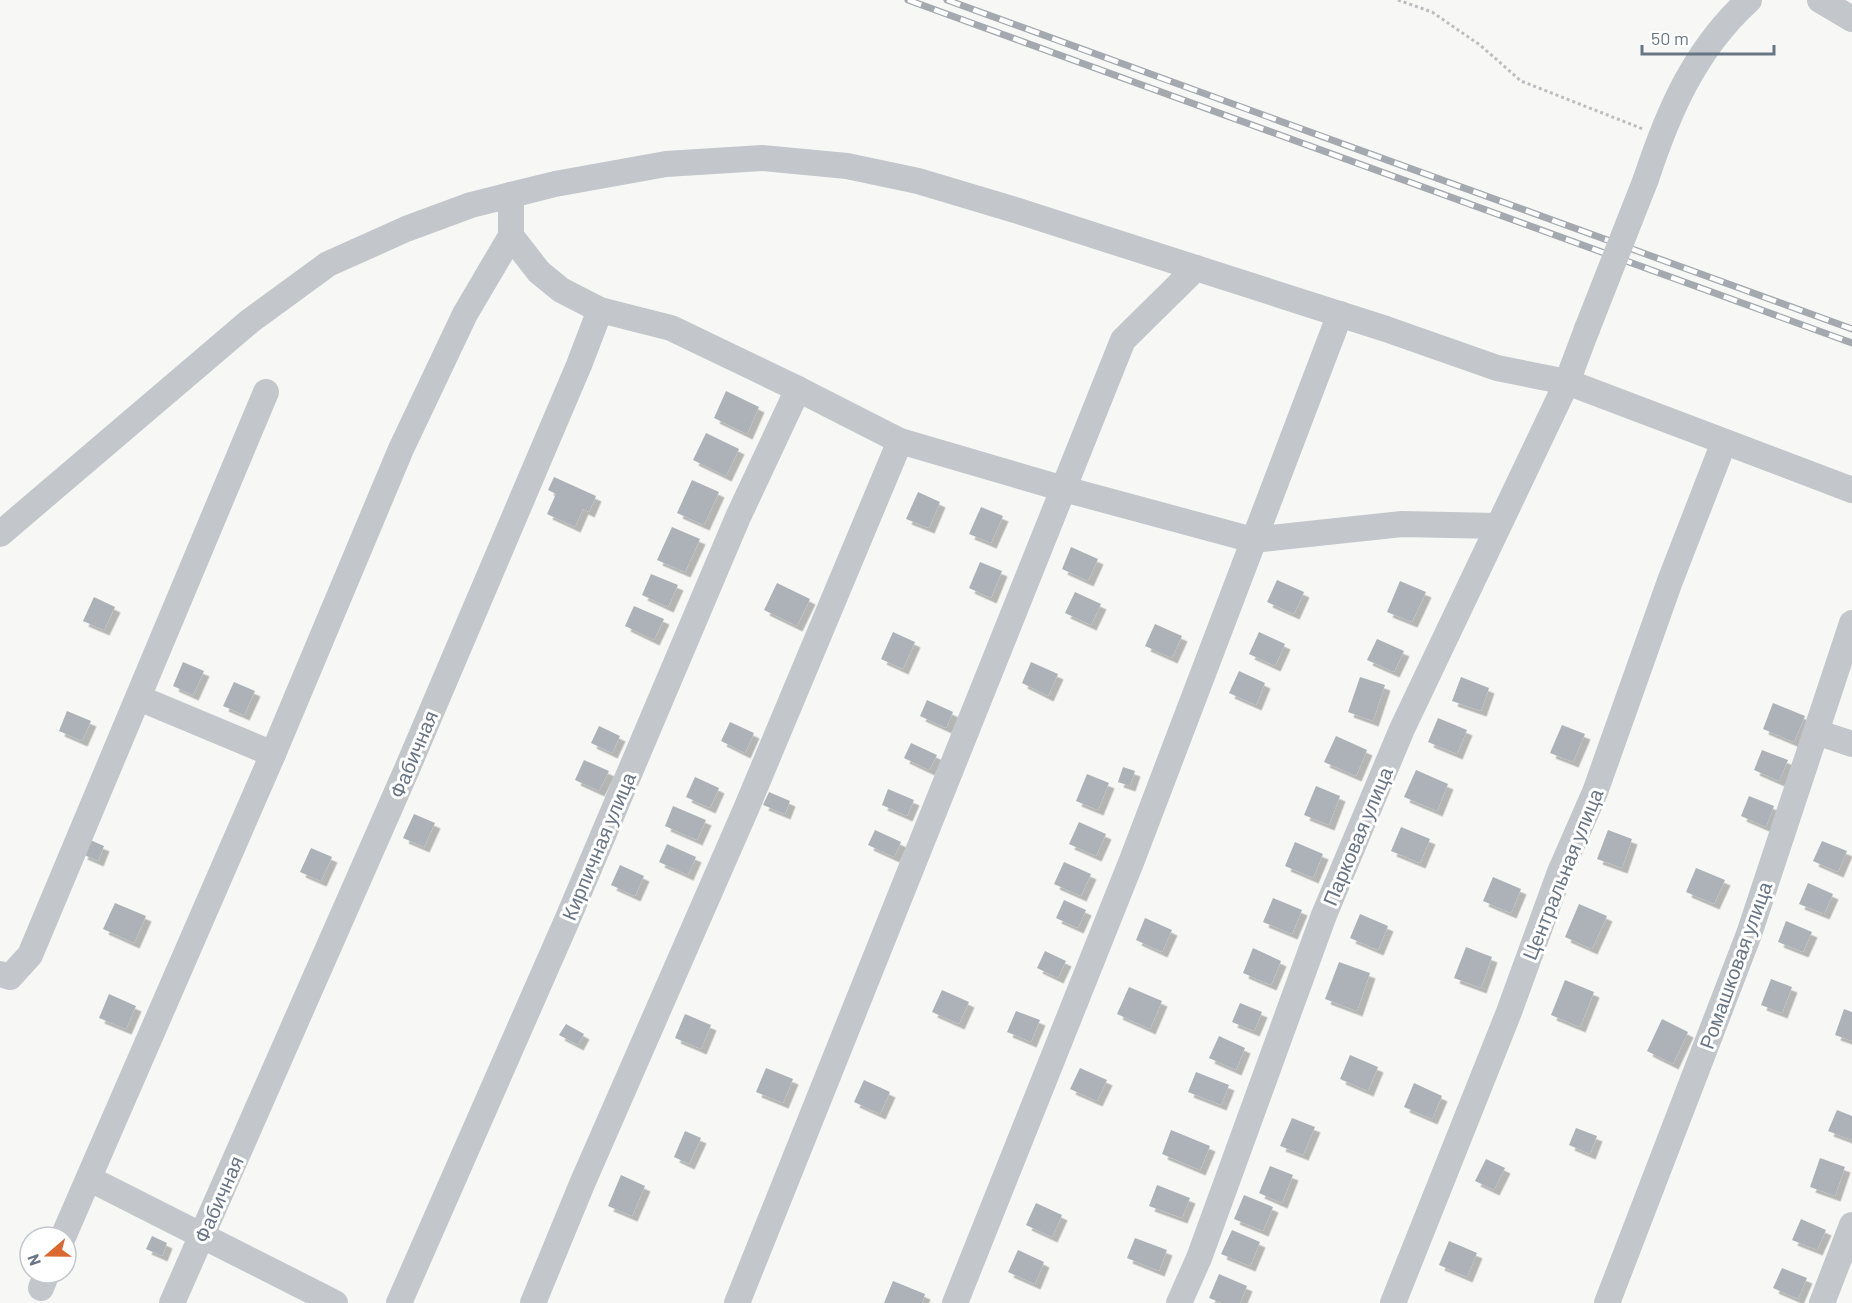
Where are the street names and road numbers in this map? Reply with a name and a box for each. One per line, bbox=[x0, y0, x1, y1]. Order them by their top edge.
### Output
street label: Фабичная bbox=[384, 707, 442, 801]
street label: Парковая улица bbox=[1317, 762, 1397, 909]
street label: Кирпичная улица bbox=[556, 768, 640, 924]
street label: Центральная улица bbox=[1517, 784, 1608, 963]
street label: Ромашковая улица bbox=[1694, 877, 1777, 1052]
street label: Фабичная bbox=[188, 1152, 248, 1246]

